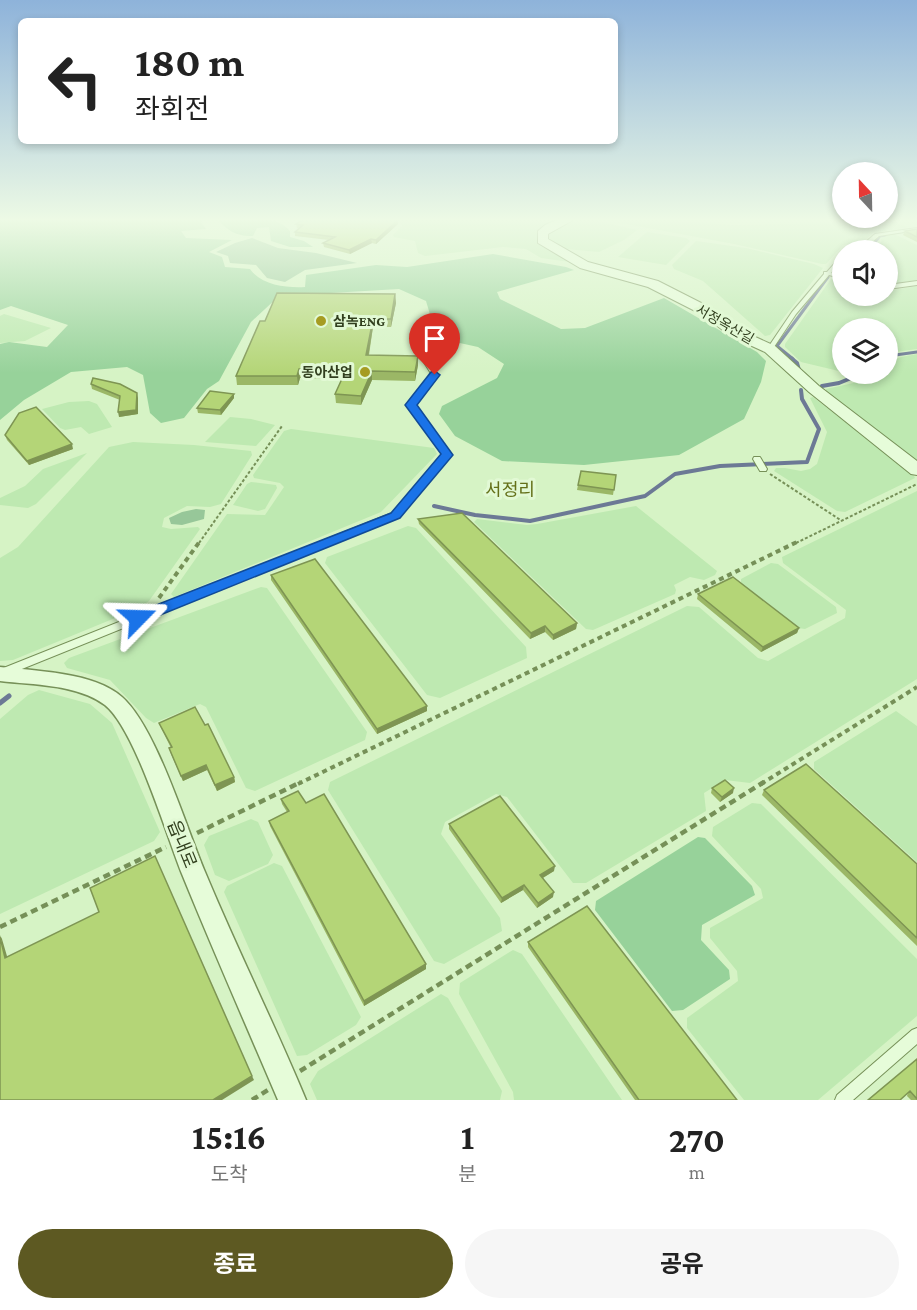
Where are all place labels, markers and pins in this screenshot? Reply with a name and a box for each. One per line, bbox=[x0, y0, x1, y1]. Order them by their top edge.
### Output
place label: 삼녹ENG bbox=[333, 313, 385, 329]
pin bbox=[409, 313, 460, 375]
marker: 삼녹ENG bbox=[314, 314, 328, 328]
place label: 동아산업 bbox=[301, 364, 353, 380]
marker: 동아산업 bbox=[358, 365, 372, 379]

